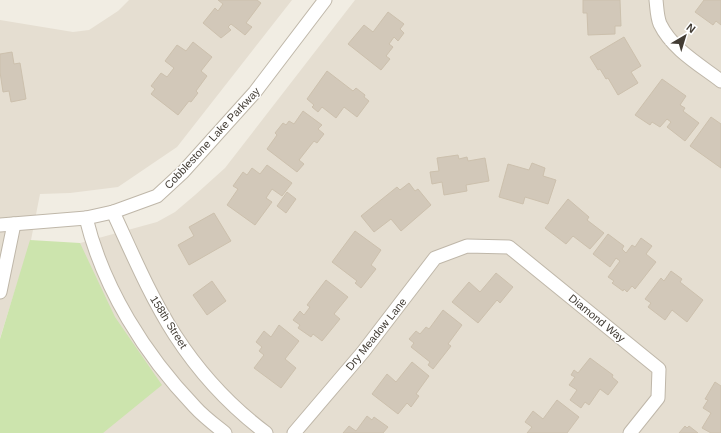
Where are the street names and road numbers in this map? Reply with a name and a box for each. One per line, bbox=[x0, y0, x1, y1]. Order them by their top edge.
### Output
street label: Cobblestone Lake Parkway bbox=[162, 85, 262, 191]
street label: Diamond Way bbox=[567, 292, 628, 345]
street label: 158th Street bbox=[148, 293, 190, 351]
street label: Dry Meadow Lane bbox=[343, 296, 409, 372]

